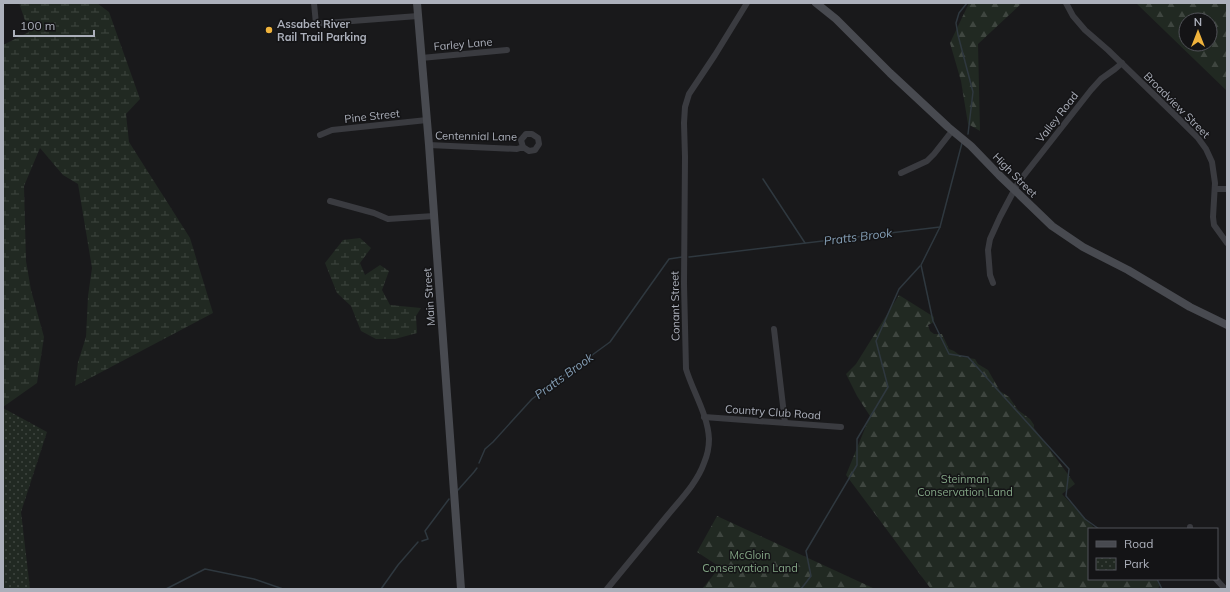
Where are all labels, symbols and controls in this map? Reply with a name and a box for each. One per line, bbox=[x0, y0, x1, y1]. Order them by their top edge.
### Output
scale bar bbox=[14, 12, 94, 38]
north arrow bbox=[1178, 12, 1218, 52]
text: N bbox=[1194, 15, 1202, 29]
place label: Assabet River Rail Trail Parking bbox=[277, 17, 367, 44]
text: 100 m bbox=[20, 18, 55, 33]
marker: Assabet River Rail Trail Parking bbox=[264, 25, 274, 35]
street label: Farley Lane bbox=[433, 34, 493, 54]
street label: Broadview Street bbox=[1141, 69, 1213, 141]
street label: Valley Road bbox=[1033, 89, 1081, 145]
street label: Pine Street bbox=[344, 106, 400, 126]
street label: Centennial Lane bbox=[435, 128, 517, 144]
street label: High Street bbox=[990, 150, 1040, 200]
water label: Pratts Brook bbox=[823, 225, 894, 248]
street label: Main Street bbox=[420, 267, 438, 327]
street label: Conant Street bbox=[667, 271, 683, 341]
water label: Pratts Brook bbox=[531, 349, 597, 402]
street label: Country Club Road bbox=[725, 402, 821, 422]
park label: Steinman Conservation Land bbox=[917, 472, 1013, 499]
legend bbox=[1088, 528, 1218, 580]
text: Road bbox=[1124, 536, 1153, 551]
park label: McGloin Conservation Land bbox=[702, 548, 798, 575]
text: Park bbox=[1124, 556, 1150, 571]

